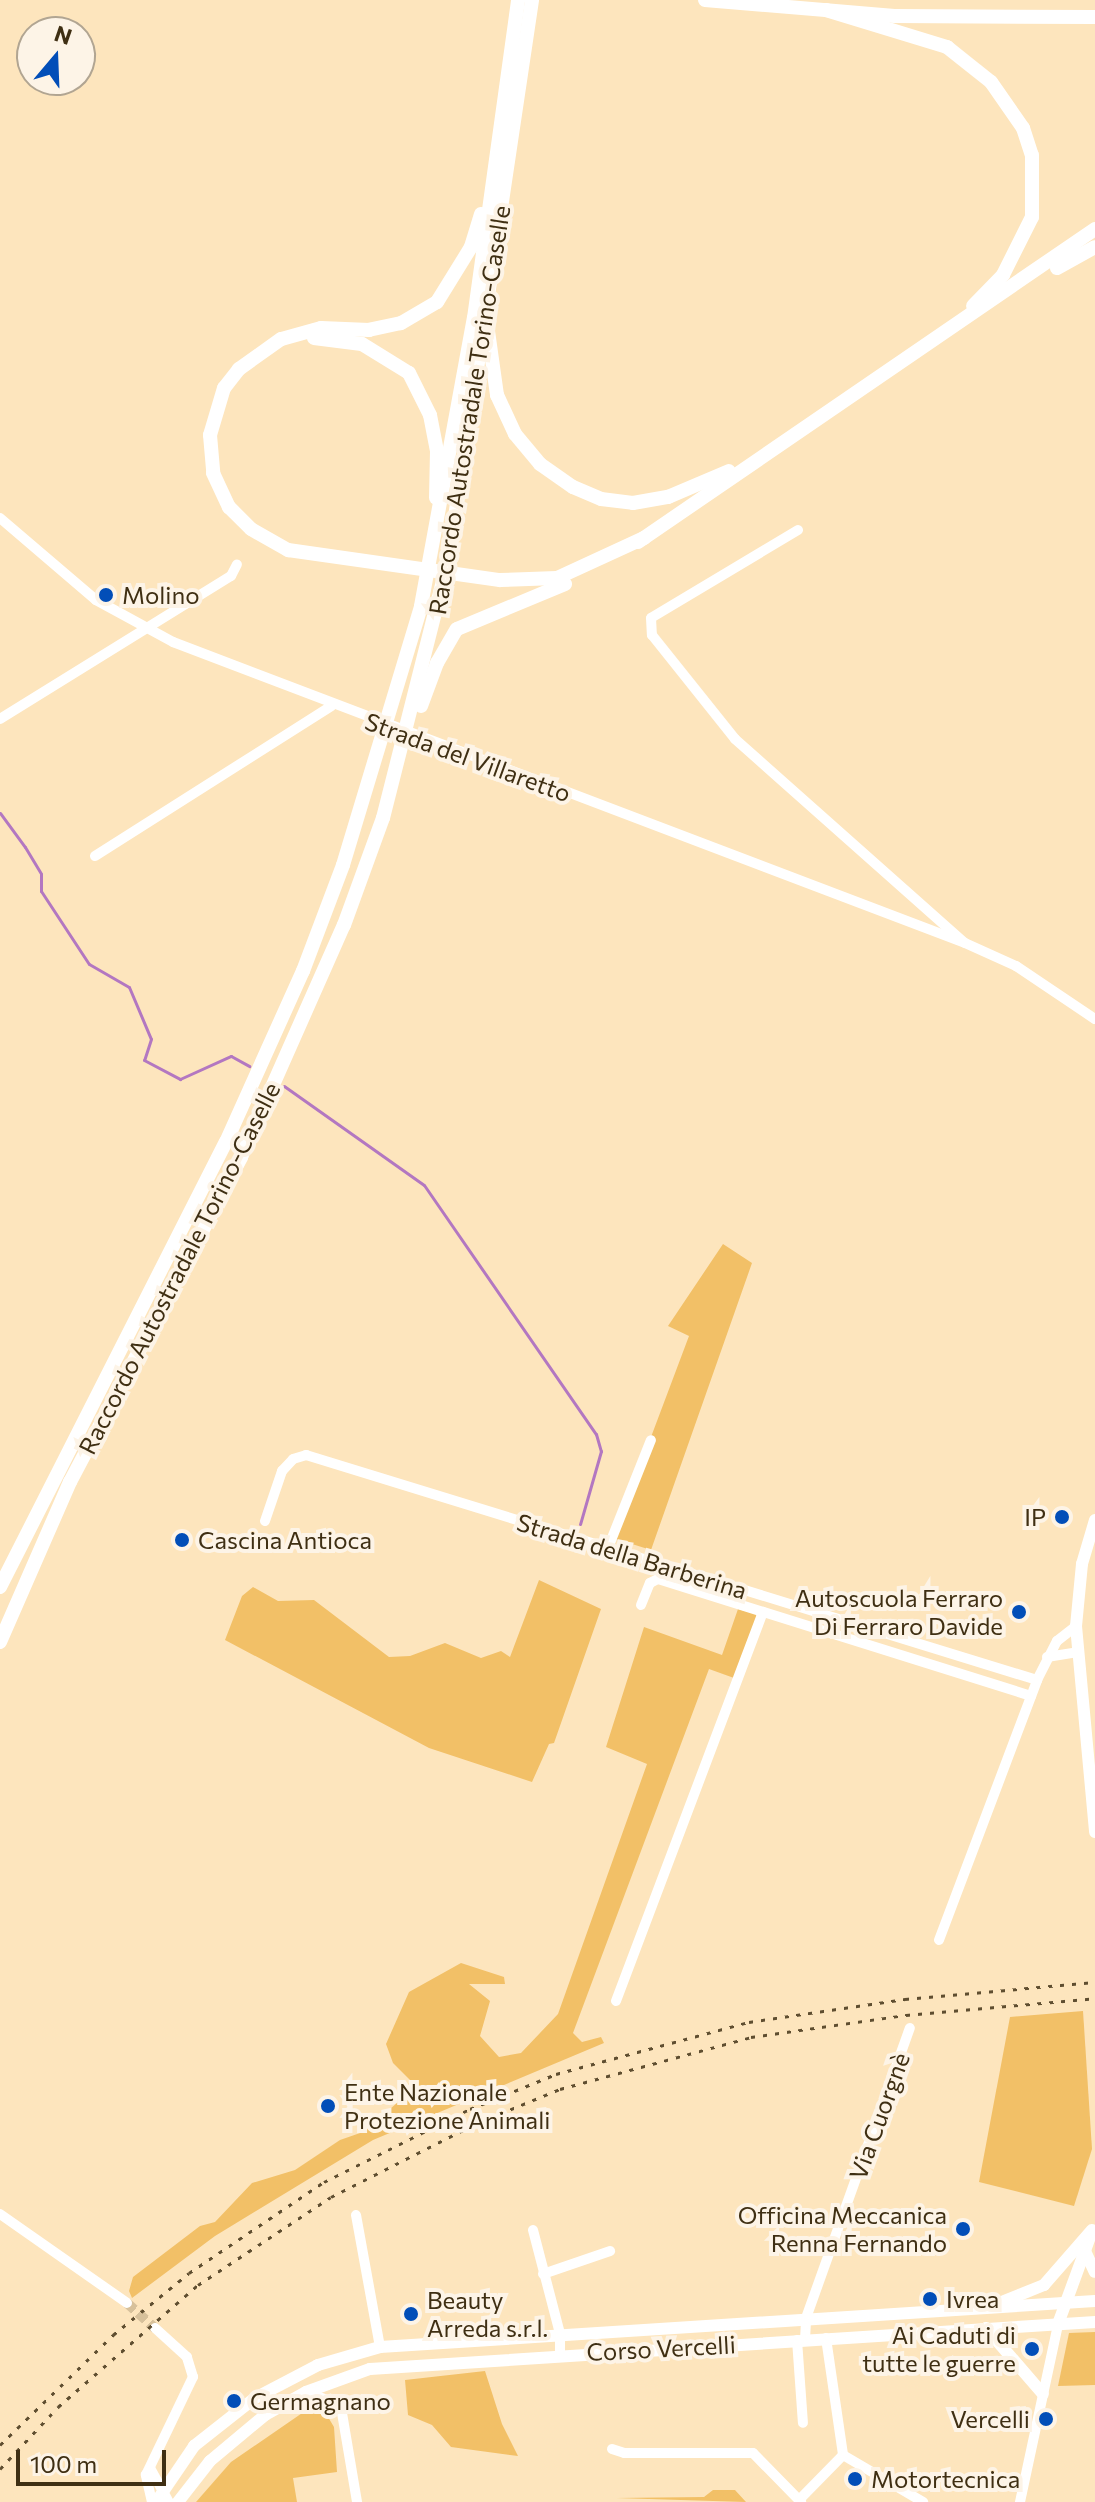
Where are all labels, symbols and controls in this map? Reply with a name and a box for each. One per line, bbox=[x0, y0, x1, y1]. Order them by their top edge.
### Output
north arrow bbox=[16, 16, 96, 96]
text: N bbox=[51, 19, 76, 50]
street label: Raccordo Autostradale Torino-Caselle bbox=[422, 203, 516, 617]
place label: Molino bbox=[122, 581, 200, 609]
marker: Molino bbox=[97, 586, 115, 604]
street label: Strada del Villaretto bbox=[361, 706, 575, 808]
street label: Raccordo Autostradale Torino-Caselle bbox=[72, 1077, 286, 1459]
place label: IP bbox=[1024, 1503, 1046, 1531]
street label: Strada della Barberina bbox=[514, 1507, 750, 1605]
marker: IP bbox=[1053, 1508, 1071, 1526]
place label: Cascina Antioca bbox=[198, 1526, 372, 1554]
marker: Cascina Antioca bbox=[173, 1531, 191, 1549]
place label: Autoscuola Ferraro Di Ferraro Davide bbox=[795, 1584, 1003, 1640]
marker: Autoscuola Ferraro Di Ferraro Davide bbox=[1010, 1603, 1028, 1621]
street label: Via Cuorgnè bbox=[843, 2049, 915, 2183]
place label: Ente Nazionale Protezione Animali bbox=[344, 2078, 550, 2134]
marker: Ente Nazionale Protezione Animali bbox=[319, 2097, 337, 2115]
place label: Officina Meccanica Renna Fernando bbox=[738, 2201, 947, 2257]
marker: Officina Meccanica Renna Fernando bbox=[954, 2220, 972, 2238]
place label: Ivrea bbox=[946, 2285, 999, 2313]
place label: Beauty Arreda s.r.l. bbox=[427, 2286, 548, 2342]
marker: Ivrea bbox=[921, 2290, 939, 2308]
marker: Beauty Arreda s.r.l. bbox=[402, 2305, 420, 2323]
place label: Ai Caduti di tutte le guerre bbox=[862, 2321, 1016, 2377]
street label: Corso Vercelli bbox=[586, 2330, 736, 2366]
marker: Ai Caduti di tutte le guerre bbox=[1023, 2340, 1041, 2358]
place label: Germagnano bbox=[250, 2387, 391, 2415]
marker: Germagnano bbox=[225, 2392, 243, 2410]
place label: Vercelli bbox=[950, 2405, 1030, 2433]
marker: Vercelli bbox=[1037, 2410, 1055, 2428]
scale bar bbox=[20, 2434, 170, 2484]
text: 100 m bbox=[30, 2449, 97, 2478]
place label: Motortecnica bbox=[871, 2465, 1020, 2493]
marker: Motortecnica bbox=[846, 2470, 864, 2488]

